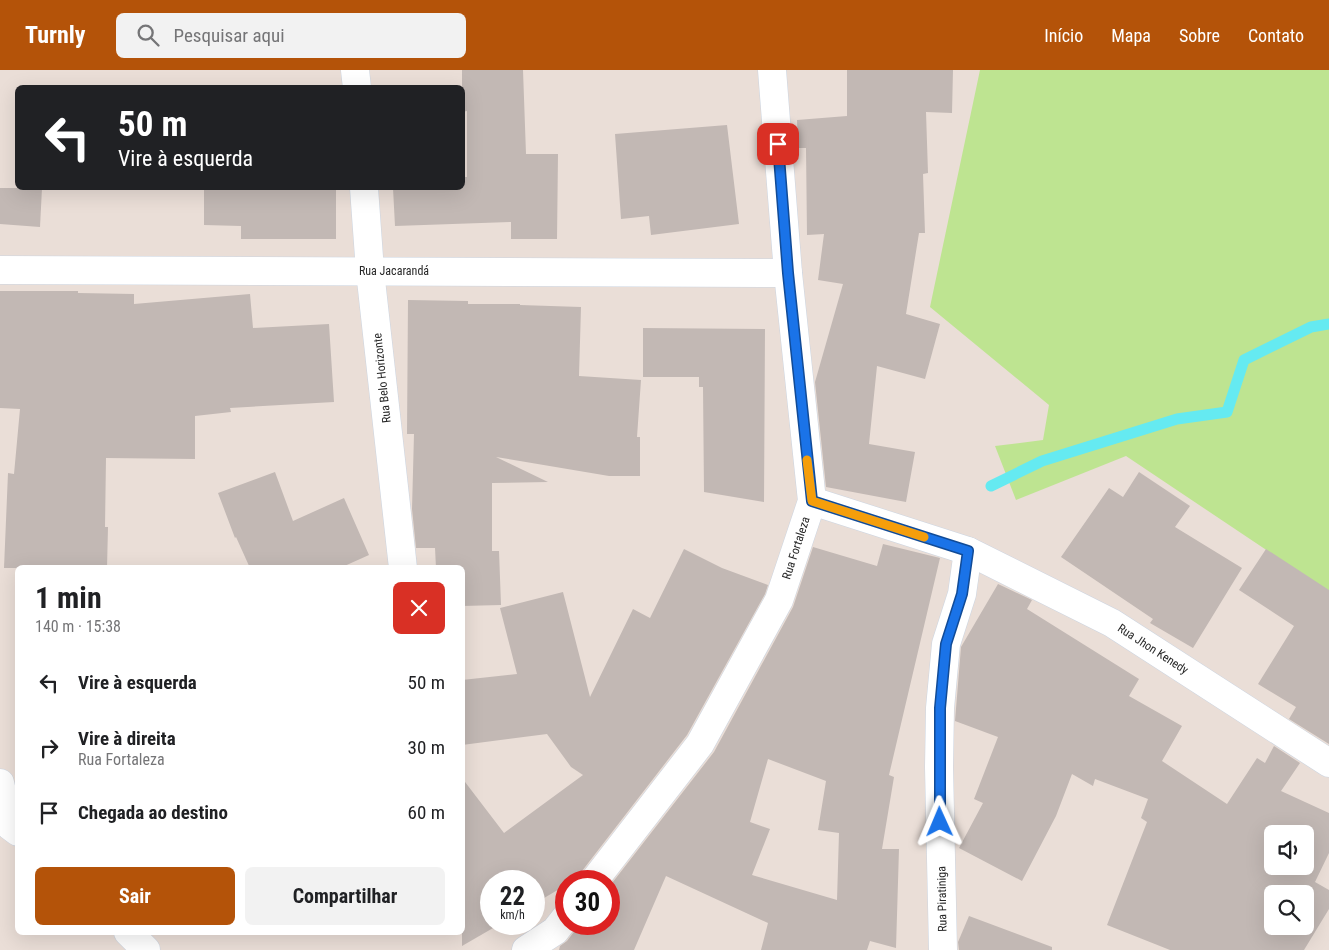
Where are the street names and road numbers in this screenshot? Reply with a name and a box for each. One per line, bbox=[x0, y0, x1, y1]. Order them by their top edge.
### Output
street label: Rua Jacarandá bbox=[359, 264, 429, 278]
street label: Rua Belo Horizonte bbox=[370, 332, 394, 424]
street label: Rua Fortaleza bbox=[779, 515, 813, 581]
street label: Rua Jhon Kenedy bbox=[1115, 621, 1191, 677]
street label: Rua Piratiniga bbox=[934, 866, 950, 932]

